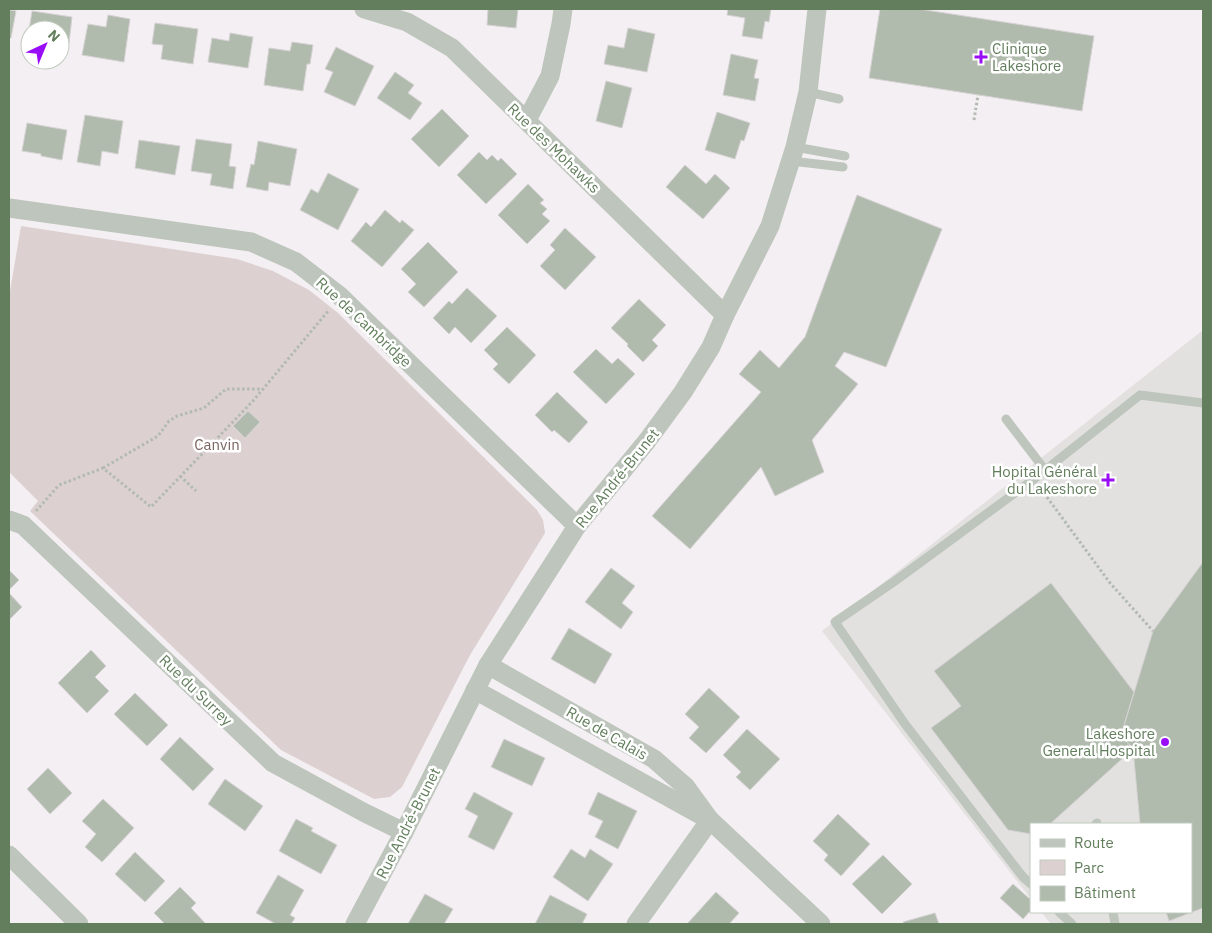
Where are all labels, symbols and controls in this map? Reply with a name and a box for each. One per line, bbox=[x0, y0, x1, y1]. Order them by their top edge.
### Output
north arrow bbox=[20, 20, 70, 70]
text: N bbox=[44, 26, 64, 46]
place label: Clinique Lakeshore bbox=[992, 39, 1061, 75]
marker: Clinique Lakeshore bbox=[974, 50, 988, 64]
street label: Rue des Mohawks bbox=[504, 99, 604, 197]
street label: Rue de Cambridge bbox=[312, 273, 416, 371]
street label: Rue André-Brunet bbox=[571, 424, 663, 532]
park label: Canvin bbox=[194, 435, 240, 454]
place label: Hopital Général du Lakeshore bbox=[992, 462, 1097, 498]
marker: Hopital Général du Lakeshore bbox=[1101, 473, 1115, 487]
street label: Rue du Surrey bbox=[155, 650, 237, 730]
street label: Rue de Calais bbox=[563, 702, 651, 764]
place label: Lakeshore General Hospital bbox=[1042, 724, 1155, 760]
marker: Lakeshore General Hospital bbox=[1159, 736, 1171, 748]
street label: Rue André-Brunet bbox=[372, 764, 444, 882]
legend bbox=[1030, 823, 1192, 913]
text: Route bbox=[1074, 833, 1114, 852]
text: Parc bbox=[1074, 858, 1104, 877]
text: Bâtiment bbox=[1074, 883, 1136, 902]

